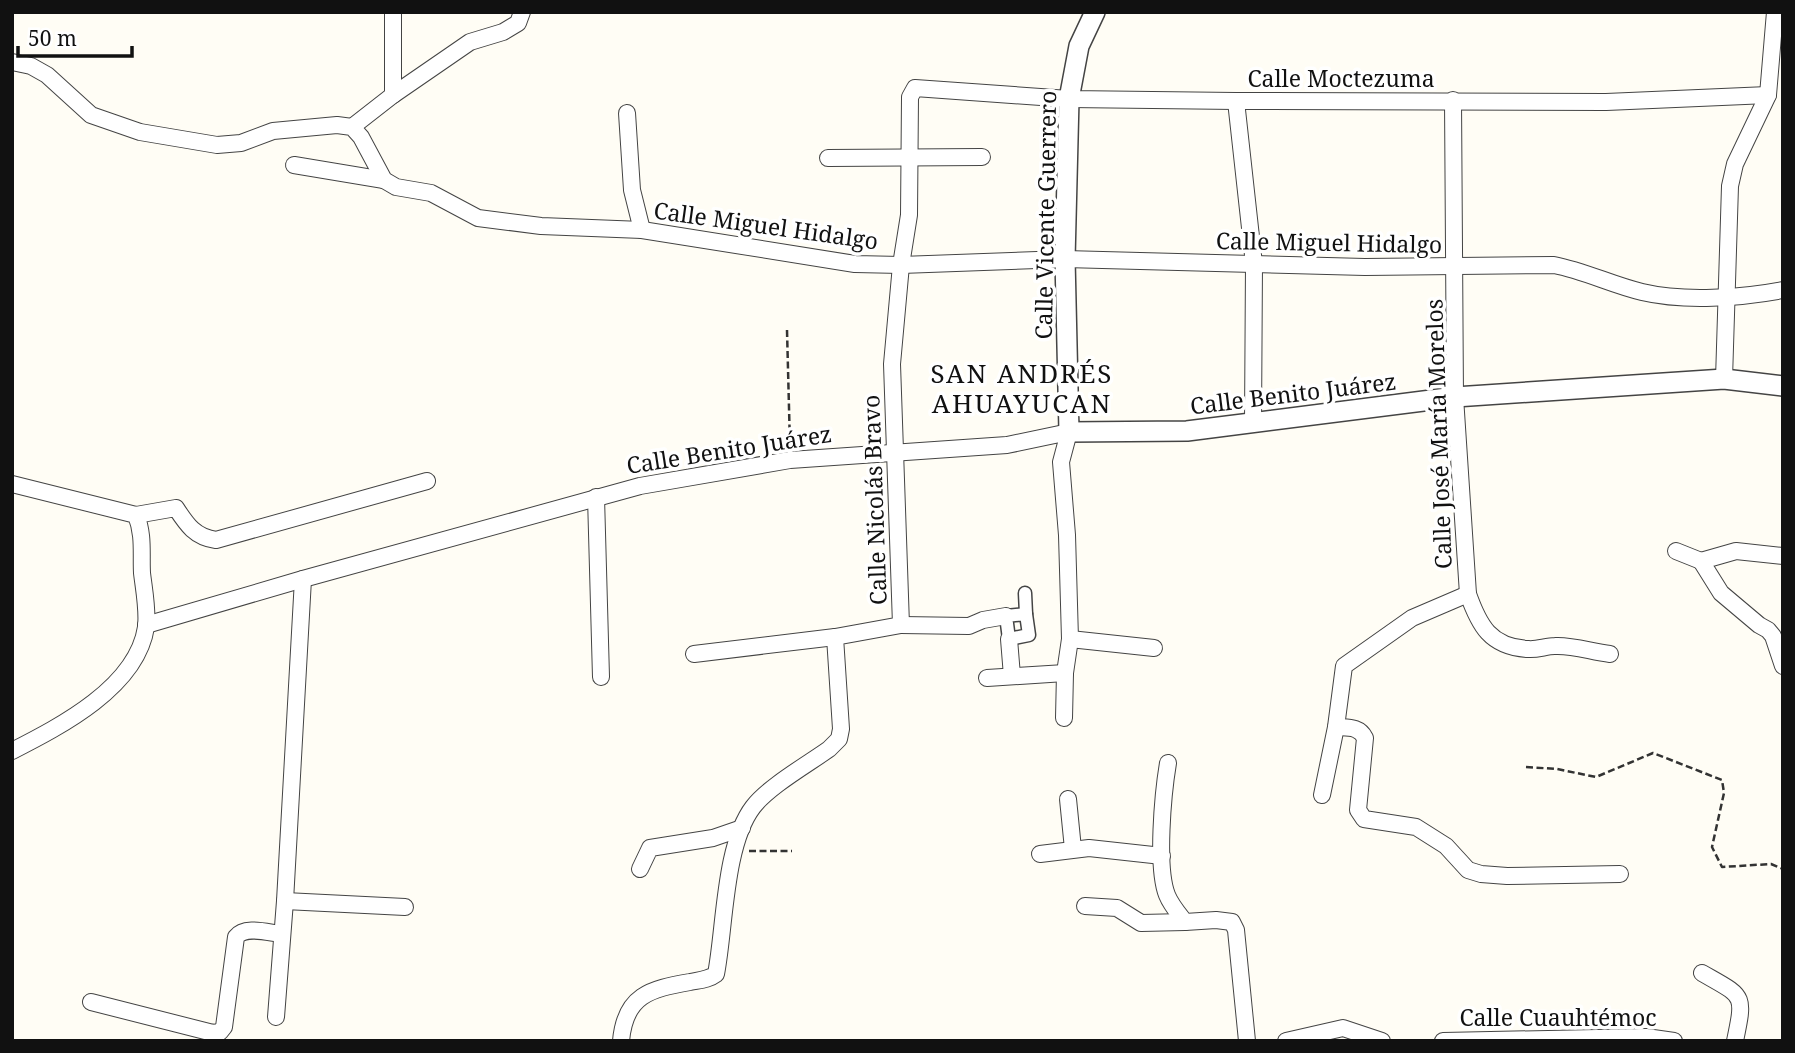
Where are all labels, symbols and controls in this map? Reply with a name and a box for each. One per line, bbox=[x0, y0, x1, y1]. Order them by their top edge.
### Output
scale bar bbox=[18, 14, 131, 58]
text: 50 m bbox=[28, 24, 77, 52]
street label: Calle Moctezuma bbox=[1247, 62, 1435, 94]
street label: Calle Vicente Guerrero bbox=[1027, 90, 1063, 340]
street label: Calle Miguel Hidalgo bbox=[652, 193, 880, 257]
street label: Calle Miguel Hidalgo bbox=[1216, 224, 1442, 260]
street label: Calle José María Morelos bbox=[1417, 298, 1459, 570]
district label: SAN ANDRÉS AHUAYUCAN bbox=[930, 355, 1114, 421]
street label: Calle Benito Juárez bbox=[1188, 364, 1398, 422]
street label: Calle Nicolás Bravo bbox=[854, 394, 894, 606]
street label: Calle Benito Juárez bbox=[624, 417, 834, 481]
street label: Calle Cuauhtémoc bbox=[1459, 1001, 1657, 1033]

